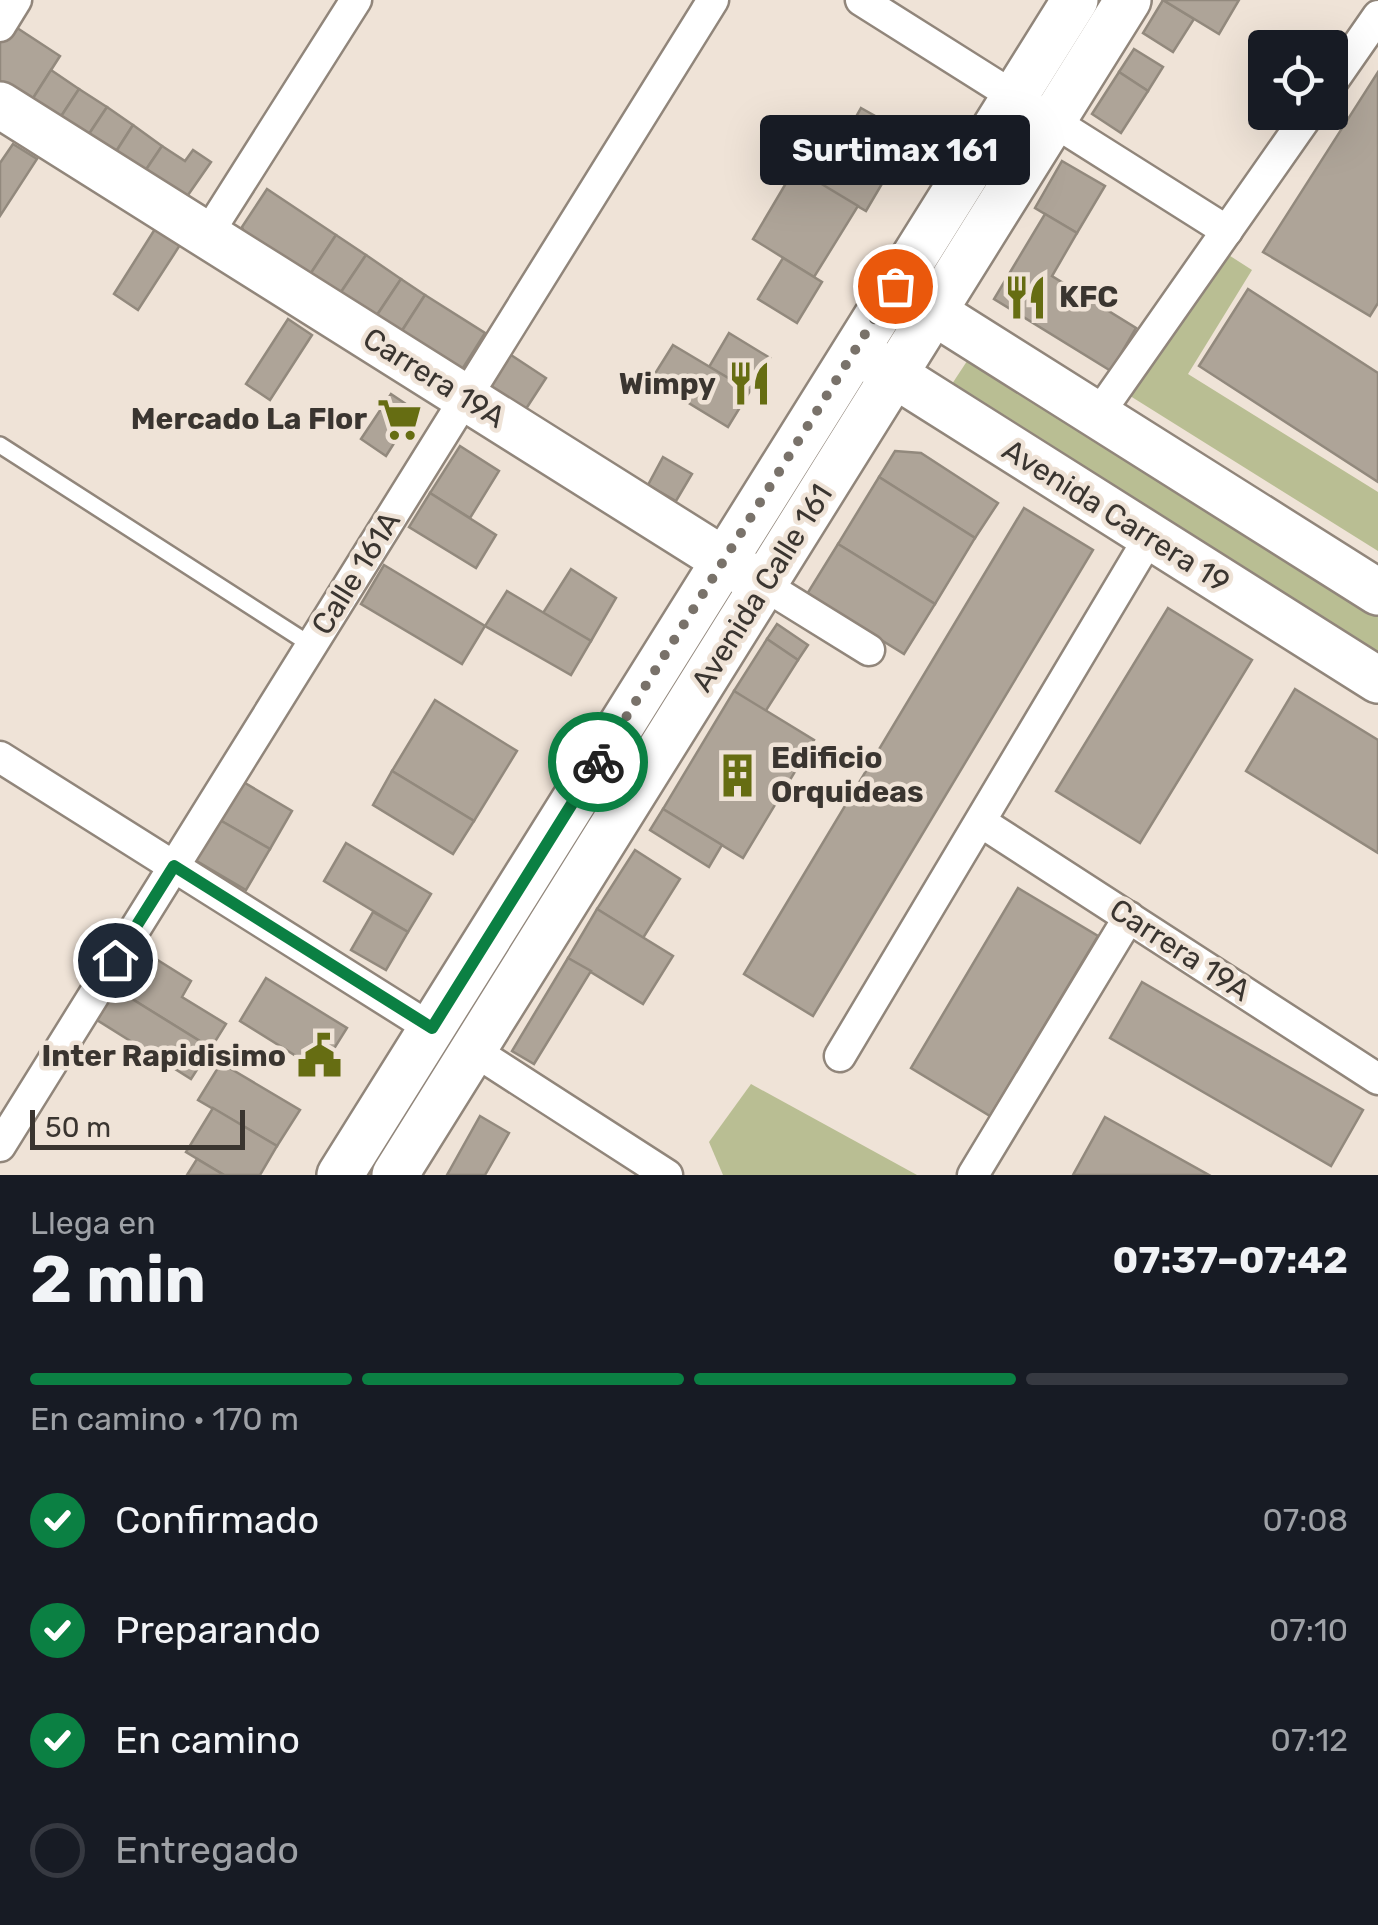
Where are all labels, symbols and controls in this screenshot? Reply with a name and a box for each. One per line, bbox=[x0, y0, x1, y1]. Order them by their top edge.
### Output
map controls bbox=[1248, 30, 1348, 130]
button: locate bbox=[1248, 30, 1348, 130]
callout: Surtimax 161 bbox=[760, 116, 1030, 186]
text: Surtimax 161 bbox=[792, 131, 998, 169]
pin bbox=[853, 244, 938, 329]
icon: bag bbox=[868, 259, 923, 314]
restaurant icon: KFC bbox=[1002, 273, 1050, 321]
place label: KFC bbox=[1059, 279, 1118, 315]
street label: Carrera 19A bbox=[356, 320, 512, 436]
restaurant icon: Wimpy bbox=[725, 360, 773, 408]
place label: Wimpy bbox=[619, 366, 716, 402]
supermarket icon: Mercado La Flor bbox=[376, 395, 424, 443]
place label: Mercado La Flor bbox=[131, 401, 367, 437]
street label: Avenida Carrera 19 bbox=[996, 432, 1236, 600]
street label: Avenida Calle 161 bbox=[684, 478, 840, 698]
street label: Calle 161A bbox=[304, 505, 408, 641]
courier bbox=[548, 712, 648, 812]
icon: bike bbox=[571, 735, 626, 790]
place label: Edificio Orquideas bbox=[771, 740, 924, 810]
building icon: Edificio Orquideas bbox=[714, 751, 762, 799]
street label: Carrera 19A bbox=[1103, 891, 1257, 1009]
pin bbox=[73, 918, 158, 1003]
icon: home bbox=[88, 933, 143, 988]
public building icon: Inter Rapidisimo bbox=[295, 1032, 343, 1080]
place label: Inter Rapidisimo bbox=[41, 1038, 286, 1074]
scale bar bbox=[30, 1105, 245, 1150]
text: 50 m bbox=[45, 1111, 111, 1144]
text: Llega en bbox=[30, 1204, 156, 1242]
text: 07:37–07:42 bbox=[1113, 1237, 1348, 1283]
text: 2 min bbox=[30, 1241, 206, 1318]
text: En camino · 170 m bbox=[30, 1400, 299, 1438]
icon: check bbox=[30, 1493, 85, 1548]
text: Confirmado bbox=[115, 1497, 319, 1543]
text: 07:08 bbox=[1262, 1501, 1348, 1539]
icon: check bbox=[30, 1603, 85, 1658]
text: Preparando bbox=[115, 1607, 321, 1653]
text: 07:10 bbox=[1269, 1611, 1348, 1649]
icon: check bbox=[30, 1713, 85, 1768]
text: En camino bbox=[115, 1717, 300, 1763]
text: 07:12 bbox=[1271, 1721, 1348, 1759]
text: Entregado bbox=[115, 1827, 299, 1873]

